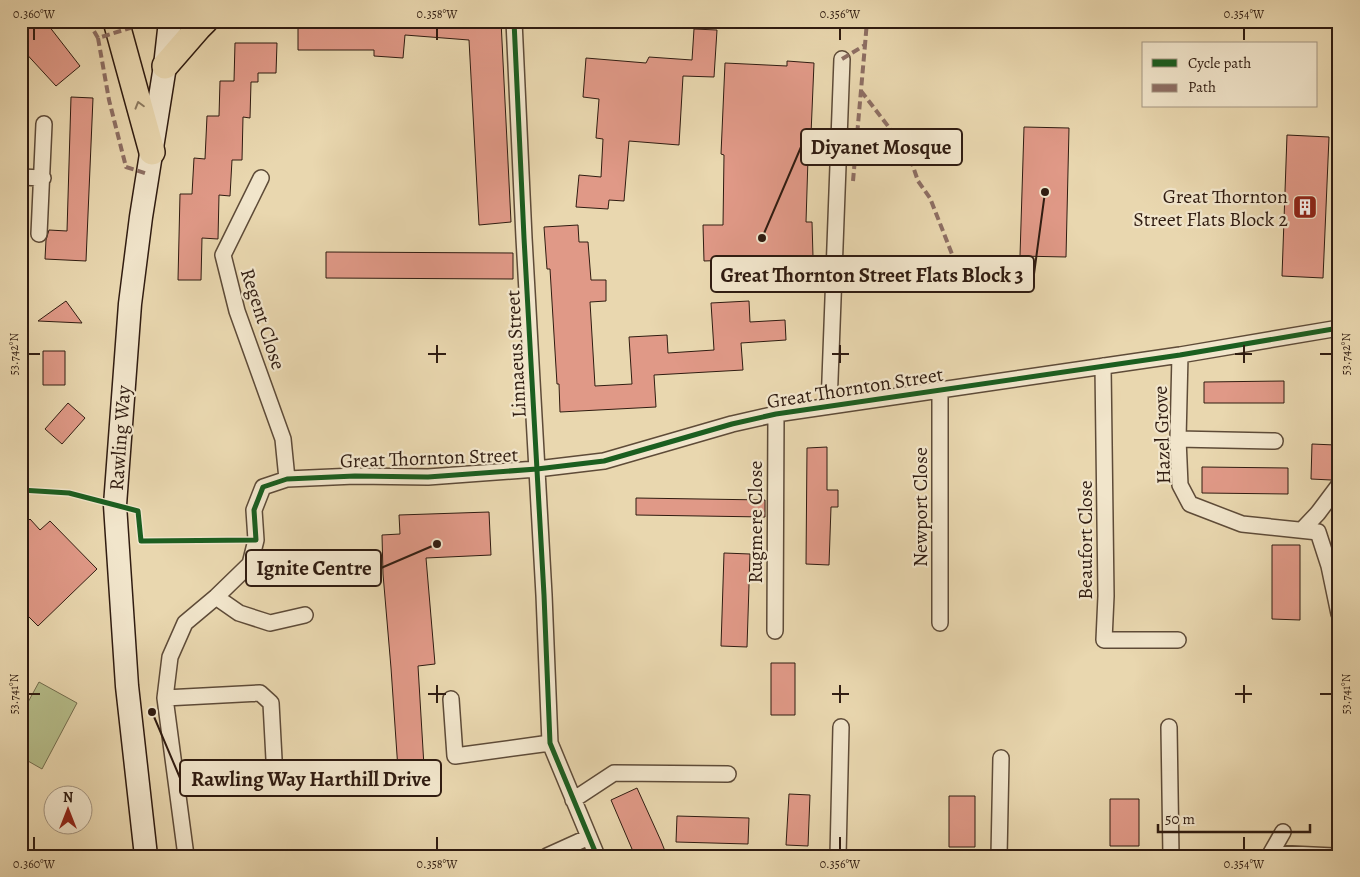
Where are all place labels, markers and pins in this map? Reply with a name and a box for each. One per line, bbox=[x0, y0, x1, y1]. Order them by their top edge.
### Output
callout: Diyanet Mosque bbox=[801, 129, 962, 165]
place label: Great Thornton Street Flats Block 2 bbox=[1133, 183, 1288, 233]
building icon: Great Thornton Street Flats Block 2 bbox=[1292, 194, 1318, 220]
callout: Great Thornton Street Flats Block 3 bbox=[711, 256, 1034, 292]
callout: Ignite Centre bbox=[246, 550, 381, 586]
callout: Rawling Way Harthill Drive bbox=[180, 760, 441, 796]

